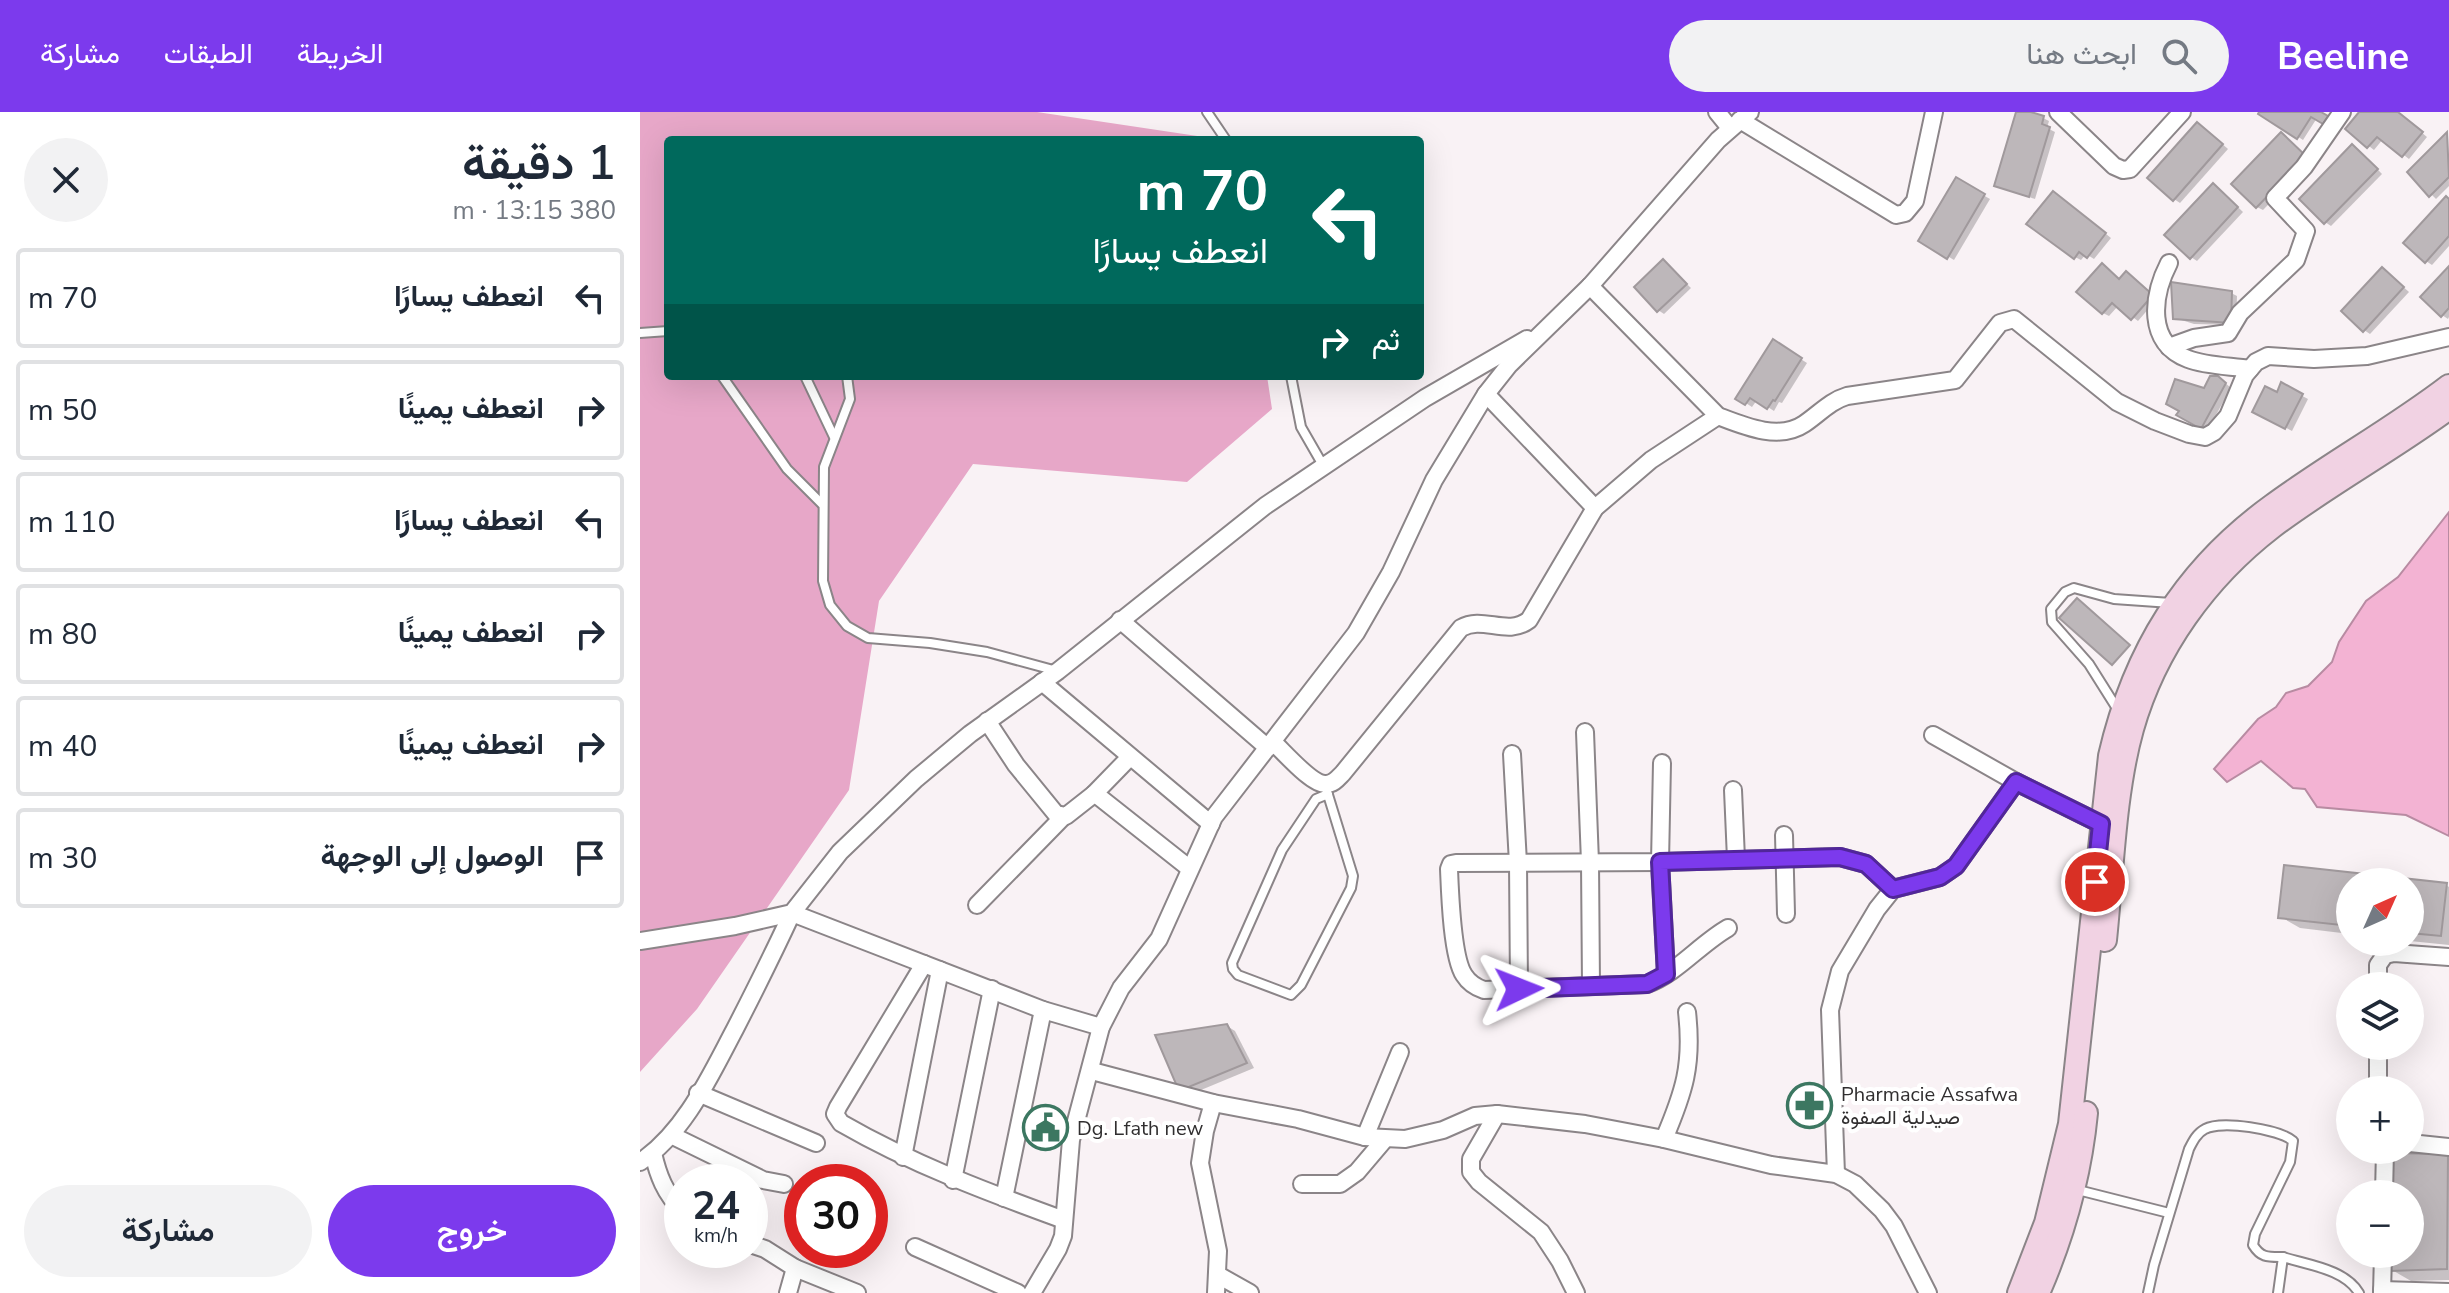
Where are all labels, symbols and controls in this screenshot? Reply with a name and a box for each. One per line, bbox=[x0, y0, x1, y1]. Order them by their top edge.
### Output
search box bbox=[1669, 20, 2229, 92]
text: Beeline bbox=[2277, 31, 2409, 82]
text: ابحث هنا bbox=[2026, 34, 2137, 75]
icon: search bbox=[2157, 34, 2201, 78]
text: مشاركة bbox=[40, 35, 120, 73]
text: الطبقات bbox=[164, 35, 253, 73]
text: الخريطة bbox=[297, 35, 383, 73]
text: 1 دقيقة bbox=[462, 130, 616, 196]
button: close bbox=[24, 138, 108, 222]
text: 70 m bbox=[1137, 153, 1268, 230]
icon: left bbox=[1296, 168, 1400, 272]
text: 380 m · 13:15 bbox=[453, 193, 616, 228]
text: انعطف يسارًا bbox=[1093, 227, 1268, 276]
text: انعطف يسارًا bbox=[394, 276, 544, 317]
icon: left bbox=[568, 276, 612, 320]
text: 70 m bbox=[28, 278, 97, 319]
icon: right bbox=[1312, 320, 1356, 364]
text: ثم bbox=[1372, 320, 1400, 361]
text: انعطف يمينًا bbox=[398, 388, 544, 429]
icon: right bbox=[568, 388, 612, 432]
text: 50 m bbox=[28, 390, 97, 431]
text: انعطف يسارًا bbox=[394, 500, 544, 541]
icon: left bbox=[568, 500, 612, 544]
text: 110 m bbox=[28, 502, 115, 543]
text: انعطف يمينًا bbox=[398, 612, 544, 653]
icon: right bbox=[568, 612, 612, 656]
text: 80 m bbox=[28, 614, 97, 655]
text: انعطف يمينًا bbox=[398, 724, 544, 765]
icon: right bbox=[568, 724, 612, 768]
text: 40 m bbox=[28, 726, 97, 767]
text: الوصول إلى الوجهة bbox=[320, 836, 544, 877]
icon: arrive bbox=[568, 836, 612, 880]
text: 30 m bbox=[28, 838, 97, 879]
pin bbox=[2061, 848, 2129, 916]
icon: arrive bbox=[2073, 860, 2117, 904]
north arrow bbox=[2336, 868, 2424, 956]
map controls bbox=[2336, 868, 2424, 1268]
position arrow bbox=[1477, 947, 1561, 1031]
button: layers bbox=[2336, 972, 2424, 1060]
button: + bbox=[2336, 1076, 2424, 1164]
pharmacy icon: Pharmacie Assafwa صيدلية الصفوة bbox=[1786, 1081, 1834, 1129]
place label: Pharmacie Assafwa صيدلية الصفوة bbox=[1841, 1081, 2018, 1131]
public building icon: Dg. Lfath new bbox=[1022, 1104, 1070, 1152]
place label: Dg. Lfath new bbox=[1077, 1115, 1203, 1142]
speed limit sign: 30 bbox=[784, 1164, 888, 1268]
text: 24 bbox=[692, 1179, 740, 1233]
button: − bbox=[2336, 1180, 2424, 1268]
button: مشاركة bbox=[24, 1185, 312, 1277]
button: خروج bbox=[328, 1185, 616, 1277]
text: km/h bbox=[694, 1222, 738, 1249]

